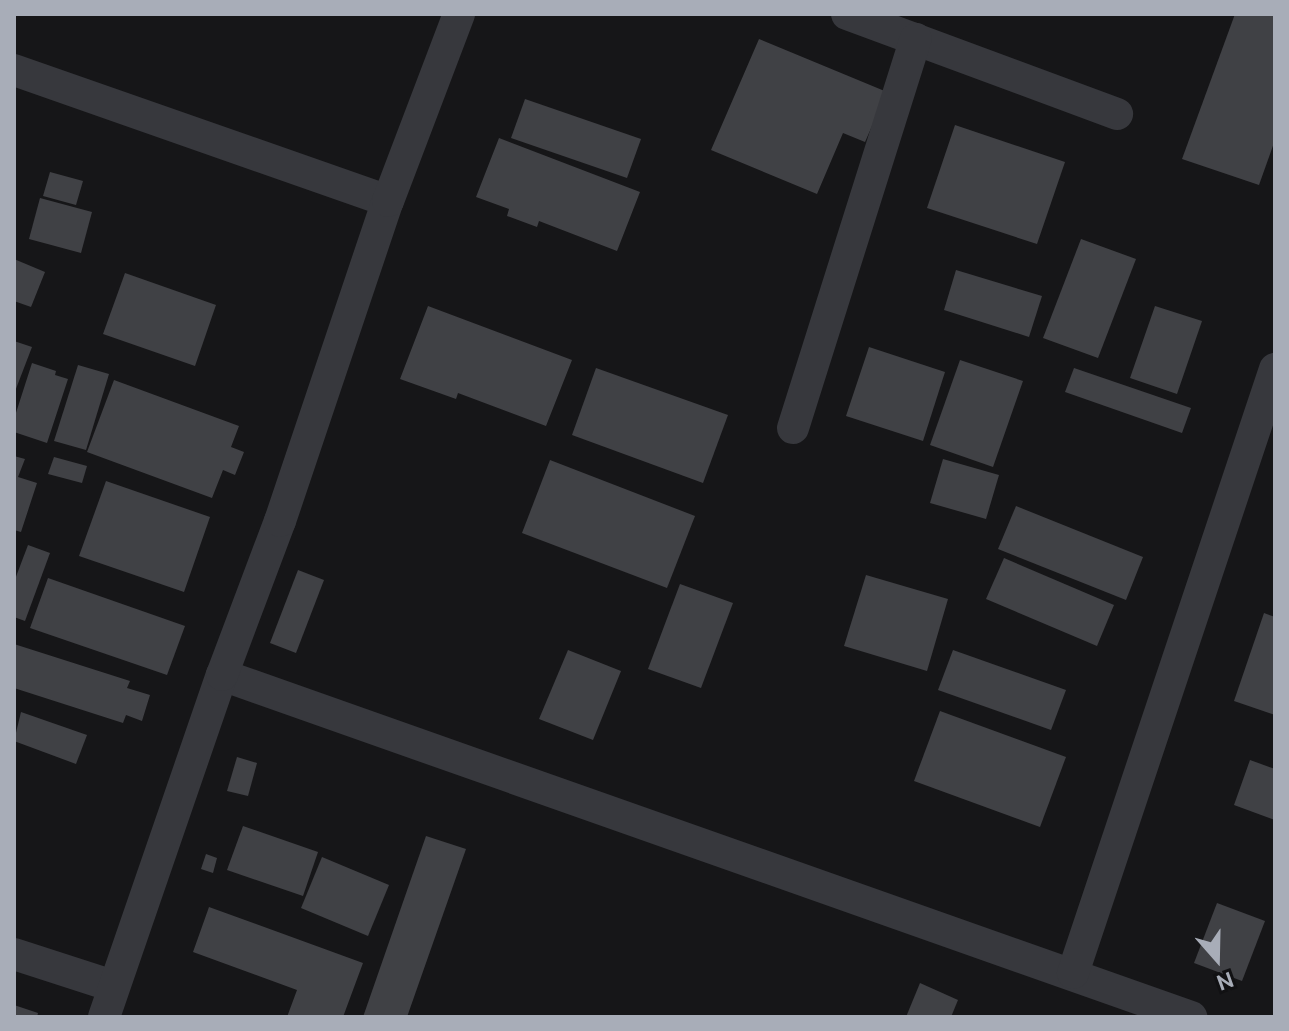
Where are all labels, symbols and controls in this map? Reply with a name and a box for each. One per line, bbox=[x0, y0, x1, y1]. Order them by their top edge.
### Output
north arrow bbox=[1177, 919, 1257, 999]
text: N bbox=[1213, 967, 1237, 997]

